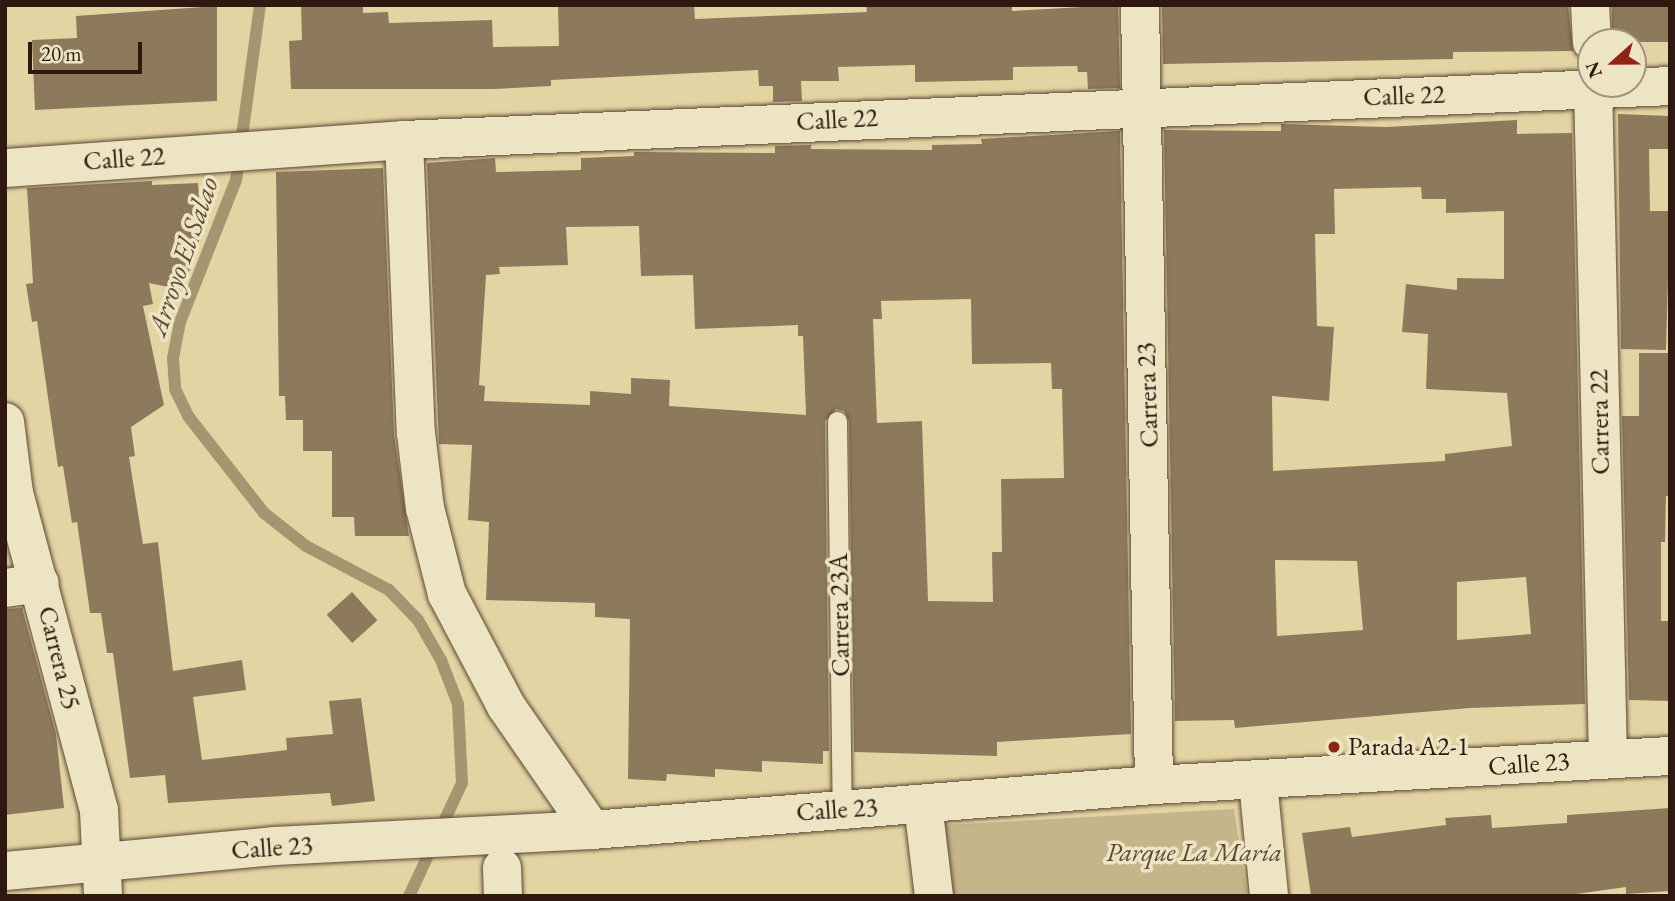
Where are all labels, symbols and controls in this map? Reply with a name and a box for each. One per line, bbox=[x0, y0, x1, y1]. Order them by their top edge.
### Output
scale bar bbox=[32, 28, 145, 72]
north arrow bbox=[1577, 28, 1647, 98]
text: 20 m bbox=[41, 40, 82, 67]
text: N bbox=[1579, 58, 1608, 82]
street label: Calle 22 bbox=[1363, 79, 1445, 113]
street label: Calle 22 bbox=[795, 102, 879, 138]
street label: Calle 22 bbox=[82, 141, 166, 177]
water label: Arroyo El Salao bbox=[139, 172, 225, 340]
street label: Carrera 23 bbox=[1131, 342, 1165, 448]
street label: Carrera 22 bbox=[1583, 369, 1617, 475]
street label: Carrera 23A bbox=[823, 553, 857, 677]
street label: Carrera 25 bbox=[31, 603, 87, 713]
place label: Parada A2-1 bbox=[1348, 731, 1469, 763]
marker: Parada A2-1 bbox=[1326, 739, 1342, 755]
street label: Calle 23 bbox=[1487, 746, 1571, 782]
street label: Calle 23 bbox=[795, 792, 879, 828]
street label: Calle 23 bbox=[230, 830, 314, 866]
park label: Parque La María bbox=[1106, 837, 1282, 869]

